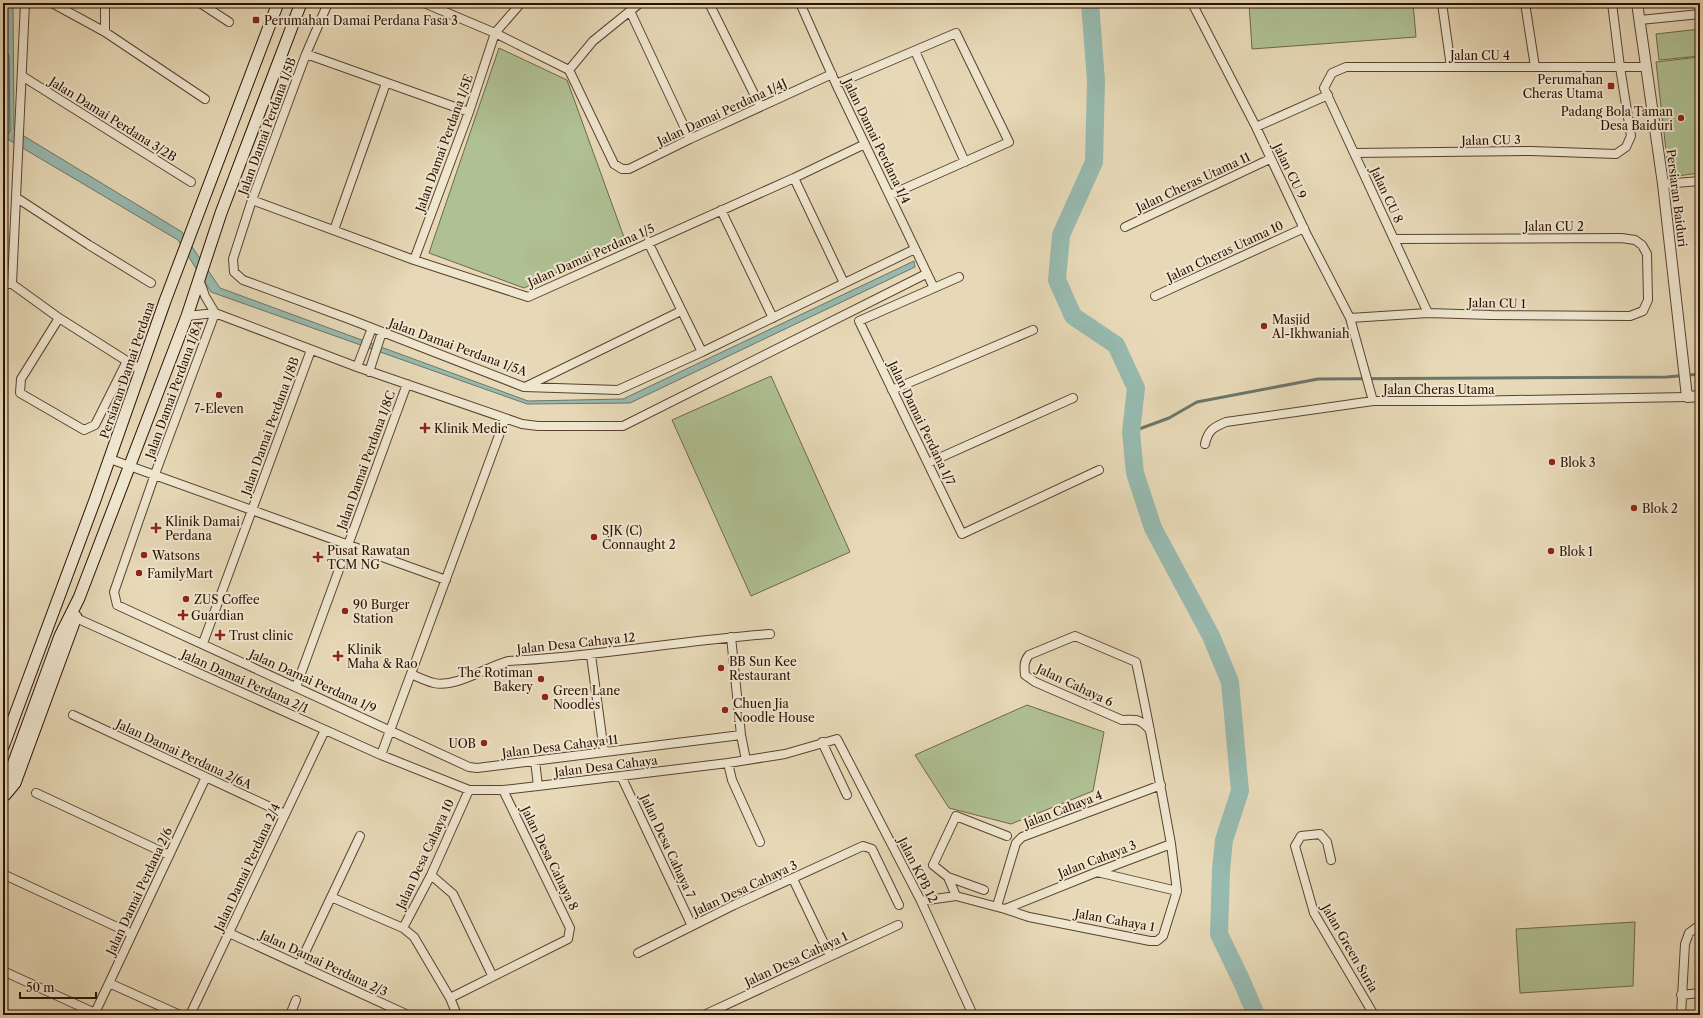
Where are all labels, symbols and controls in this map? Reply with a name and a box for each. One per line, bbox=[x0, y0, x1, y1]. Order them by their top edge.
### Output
place label: Perumahan Damai Perdana Fasa 3 bbox=[264, 13, 458, 28]
marker: Perumahan Damai Perdana Fasa 3 bbox=[251, 15, 261, 25]
street label: Jalan CU 4 bbox=[1448, 48, 1510, 63]
street label: Jalan Damai Perdana 1/5B bbox=[234, 55, 299, 199]
street label: Jalan Damai Perdana 1/5E bbox=[411, 72, 476, 216]
place label: Perumahan Cheras Utama bbox=[1523, 72, 1604, 101]
street label: Jalan Damai Perdana 3/2B bbox=[45, 73, 179, 164]
street label: Jalan Damai Perdana 1/4 bbox=[839, 74, 914, 206]
street label: Jalan Damai Perdana 1/4J bbox=[653, 75, 789, 150]
marker: Perumahan Cheras Utama bbox=[1606, 81, 1616, 91]
place label: Padang Bola Taman Desa Baiduri bbox=[1561, 104, 1673, 133]
marker: Padang Bola Taman Desa Baiduri bbox=[1676, 113, 1686, 123]
street label: Jalan CU 3 bbox=[1459, 132, 1521, 148]
street label: Jalan CU 9 bbox=[1269, 139, 1310, 201]
street label: Persiaran Baiduri bbox=[1664, 148, 1690, 248]
street label: Jalan Cheras Utama 11 bbox=[1132, 149, 1253, 216]
street label: Jalan CU 8 bbox=[1367, 163, 1406, 225]
street label: Jalan Cheras Utama 10 bbox=[1162, 217, 1286, 285]
street label: Jalan CU 2 bbox=[1522, 219, 1584, 234]
street label: Jalan Damai Perdana 1/5 bbox=[524, 220, 657, 291]
street label: Jalan CU 1 bbox=[1466, 295, 1526, 311]
street label: Persiaran Damai Perdana bbox=[97, 299, 158, 440]
place label: Masjid Al-Ikhwaniah bbox=[1271, 312, 1350, 341]
street label: Jalan Damai Perdana 1/5A bbox=[385, 314, 530, 379]
street label: Jalan Damai Perdana 1/8A bbox=[141, 317, 206, 462]
marker: Masjid Al-Ikhwaniah bbox=[1259, 321, 1269, 331]
street label: Jalan Damai Perdana 1/8B bbox=[237, 355, 302, 499]
street label: Jalan Damai Perdana 1/7 bbox=[884, 357, 959, 488]
street label: Jalan Cheras Utama bbox=[1381, 382, 1495, 397]
street label: Jalan Damai Perdana 1/8C bbox=[333, 388, 398, 533]
marker: 7-Eleven bbox=[214, 390, 224, 400]
place label: 7-Eleven bbox=[194, 401, 244, 416]
place label: Klinik Medic bbox=[434, 421, 507, 436]
marker: Klinik Medic bbox=[419, 422, 431, 434]
place label: Blok 3 bbox=[1560, 455, 1596, 470]
marker: Blok 3 bbox=[1547, 457, 1557, 467]
place label: Blok 2 bbox=[1642, 501, 1678, 516]
marker: Blok 2 bbox=[1629, 503, 1639, 513]
place label: Klinik Damai Perdana bbox=[165, 514, 240, 543]
marker: Klinik Damai Perdana bbox=[150, 522, 162, 534]
place label: SJK (C) Connaught 2 bbox=[602, 523, 676, 552]
marker: SJK (C) Connaught 2 bbox=[589, 532, 599, 542]
place label: Pusat Rawatan TCM NG bbox=[327, 543, 411, 572]
place label: Blok 1 bbox=[1559, 544, 1593, 559]
marker: Blok 1 bbox=[1546, 546, 1556, 556]
place label: Watsons bbox=[151, 548, 200, 563]
marker: Watsons bbox=[139, 550, 149, 560]
marker: Pusat Rawatan TCM NG bbox=[312, 551, 324, 563]
place label: FamilyMart bbox=[147, 566, 214, 581]
marker: FamilyMart bbox=[134, 568, 144, 578]
place label: ZUS Coffee bbox=[194, 592, 260, 607]
marker: ZUS Coffee bbox=[181, 594, 191, 604]
place label: 90 Burger Station bbox=[353, 597, 410, 626]
marker: 90 Burger Station bbox=[340, 606, 350, 616]
place label: Guardian bbox=[191, 608, 245, 623]
marker: Guardian bbox=[178, 610, 188, 620]
place label: Trust clinic bbox=[229, 628, 293, 643]
marker: Trust clinic bbox=[214, 629, 226, 641]
street label: Jalan Desa Cahaya 12 bbox=[514, 629, 636, 657]
place label: Klinik Maha & Rao bbox=[347, 642, 418, 671]
street label: Jalan Damai Perdana 2/1 bbox=[177, 645, 311, 716]
street label: Jalan Damai Perdana 1/9 bbox=[245, 645, 379, 716]
marker: Klinik Maha & Rao bbox=[332, 650, 344, 662]
place label: BB Sun Kee Restaurant bbox=[729, 654, 797, 683]
street label: Jalan Cahaya 6 bbox=[1032, 660, 1116, 709]
marker: BB Sun Kee Restaurant bbox=[716, 663, 726, 673]
place label: The Rotiman Bakery bbox=[458, 665, 533, 694]
marker: The Rotiman Bakery bbox=[536, 674, 546, 684]
place label: Green Lane Noodles bbox=[553, 683, 620, 712]
marker: Green Lane Noodles bbox=[540, 692, 550, 702]
place label: Chuen Jia Noodle House bbox=[733, 696, 815, 725]
marker: Chuen Jia Noodle House bbox=[720, 705, 730, 715]
street label: Jalan Damai Perdana 2/6A bbox=[112, 715, 255, 793]
street label: Jalan Desa Cahaya 11 bbox=[499, 731, 619, 761]
place label: UOB bbox=[449, 736, 476, 751]
marker: UOB bbox=[479, 738, 489, 748]
street label: Jalan Desa Cahaya bbox=[552, 752, 659, 780]
street label: Jalan Cahaya 4 bbox=[1020, 787, 1104, 832]
street label: Jalan Desa Cahaya 7 bbox=[637, 790, 699, 900]
street label: Jalan Desa Cahaya 10 bbox=[392, 797, 457, 913]
street label: Jalan Damai Perdana 2/4 bbox=[210, 801, 283, 935]
street label: Jalan Desa Cahaya 8 bbox=[517, 802, 582, 913]
street label: Jalan Damai Perdana 2/6 bbox=[102, 825, 175, 959]
street label: Jalan KPB 12 bbox=[894, 833, 941, 905]
street label: Jalan Cahaya 3 bbox=[1054, 837, 1138, 882]
street label: Jalan Desa Cahaya 3 bbox=[689, 857, 800, 920]
street label: Jalan Green Suria bbox=[1318, 899, 1382, 995]
street label: Jalan Cahaya 1 bbox=[1072, 905, 1156, 934]
street label: Jalan Damai Perdana 2/3 bbox=[256, 926, 390, 999]
street label: Jalan Desa Cahaya 1 bbox=[740, 929, 850, 990]
scale bar bbox=[20, 974, 96, 1000]
text: 50 m bbox=[26, 980, 55, 995]

